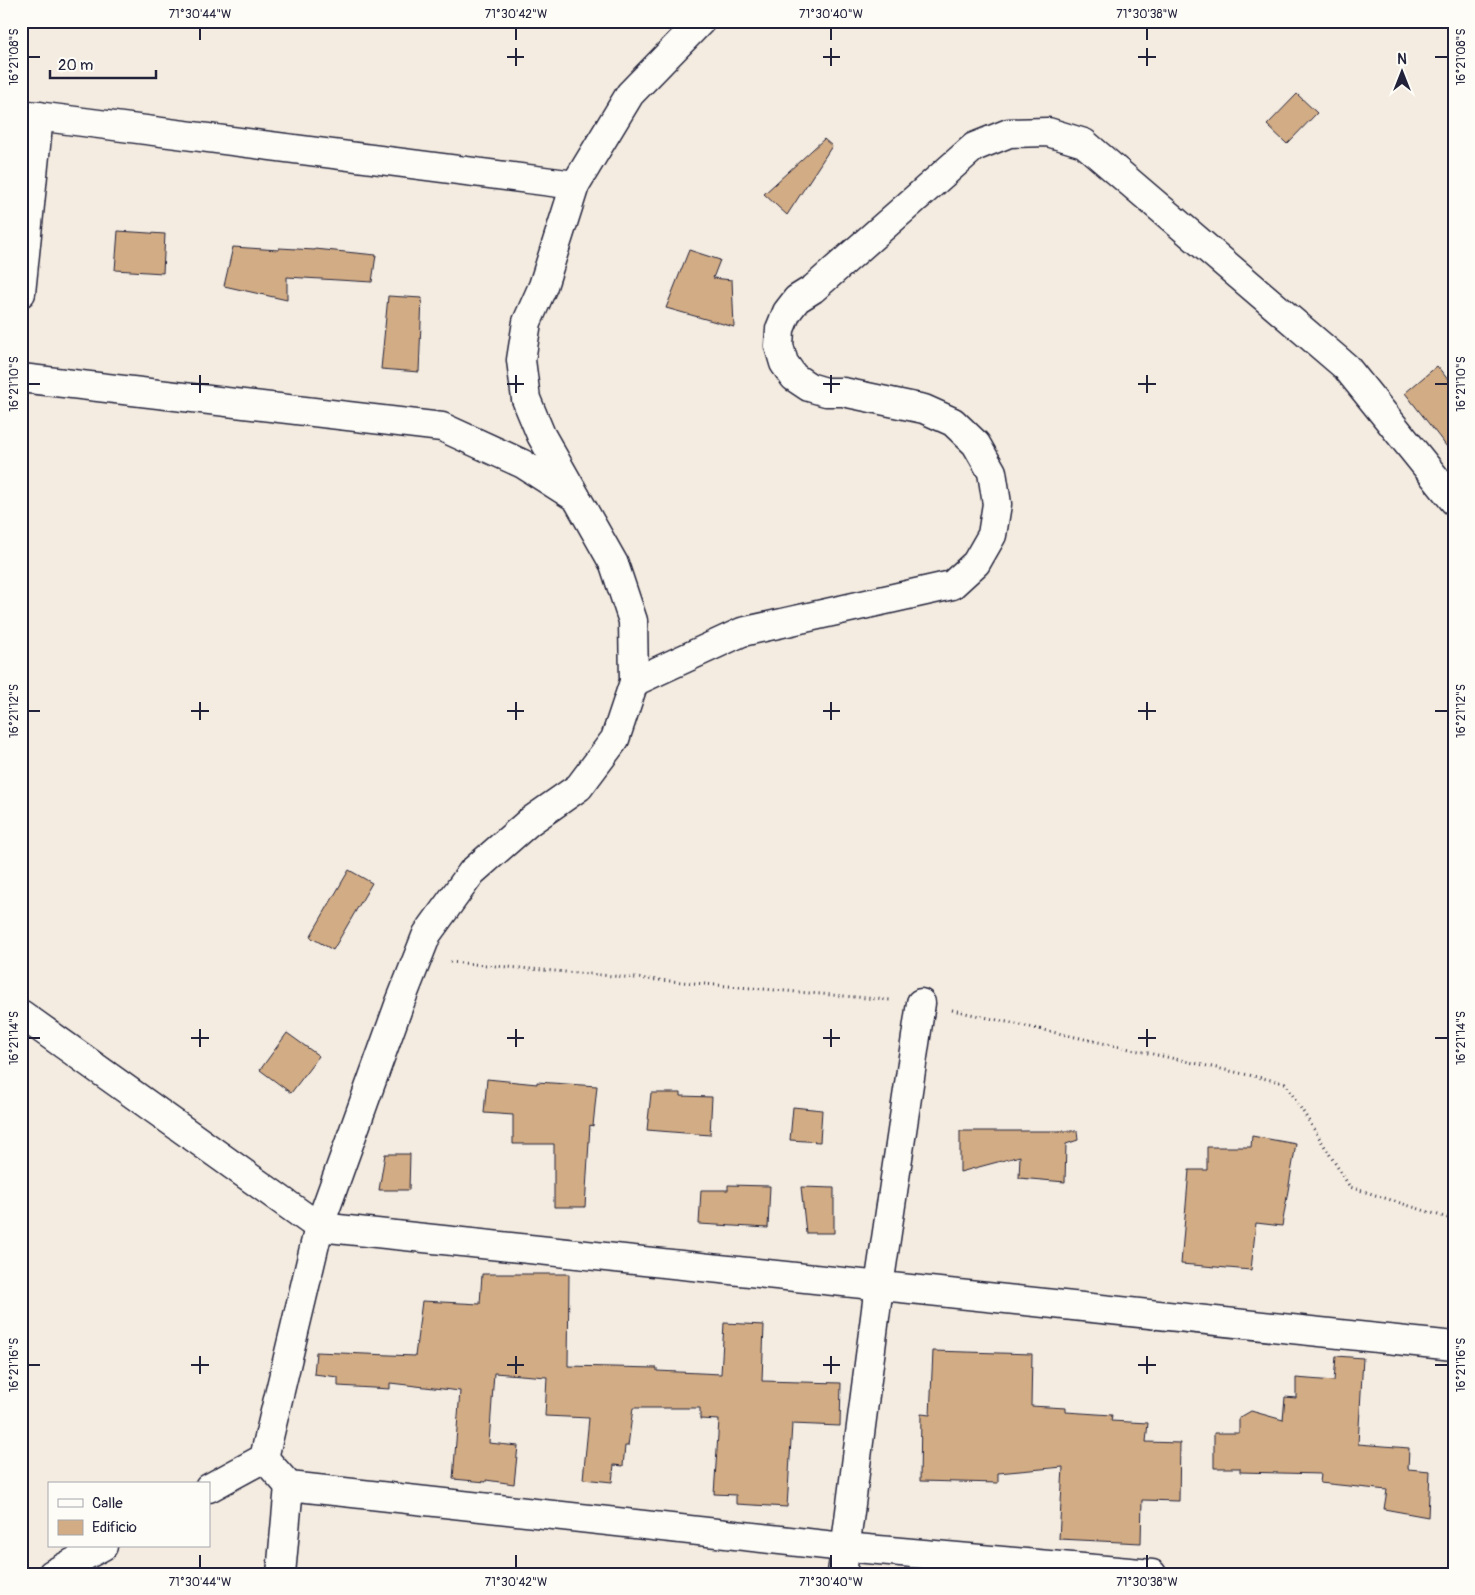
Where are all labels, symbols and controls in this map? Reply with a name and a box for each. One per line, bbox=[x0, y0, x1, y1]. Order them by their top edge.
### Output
text: 71°30'44"W bbox=[169, 7, 231, 22]
text: 71°30'42"W bbox=[485, 7, 547, 22]
text: 71°30'40"W bbox=[799, 7, 863, 22]
text: 71°30'38"W bbox=[1116, 7, 1178, 22]
text: 16°21'08"S bbox=[7, 29, 22, 85]
text: 16°21'08"S bbox=[1454, 29, 1469, 85]
scale bar bbox=[50, 48, 156, 80]
north arrow bbox=[1378, 48, 1428, 98]
text: N bbox=[1397, 51, 1407, 68]
text: 20 m bbox=[58, 56, 93, 75]
text: 16°21'10"S bbox=[7, 356, 22, 412]
text: 16°21'10"S bbox=[1454, 356, 1469, 412]
text: 16°21'12"S bbox=[7, 684, 22, 738]
text: 16°21'12"S bbox=[1454, 684, 1469, 738]
text: 16°21'14"S bbox=[7, 1011, 22, 1065]
text: 16°21'14"S bbox=[1454, 1011, 1469, 1065]
text: 16°21'16"S bbox=[7, 1338, 22, 1392]
text: 16°21'16"S bbox=[1454, 1338, 1469, 1392]
legend bbox=[48, 1482, 210, 1548]
text: Calle bbox=[92, 1494, 123, 1513]
text: Edificio bbox=[92, 1518, 137, 1537]
text: 71°30'44"W bbox=[169, 1575, 231, 1590]
text: 71°30'42"W bbox=[485, 1575, 547, 1590]
text: 71°30'40"W bbox=[799, 1575, 863, 1590]
text: 71°30'38"W bbox=[1116, 1575, 1178, 1590]

